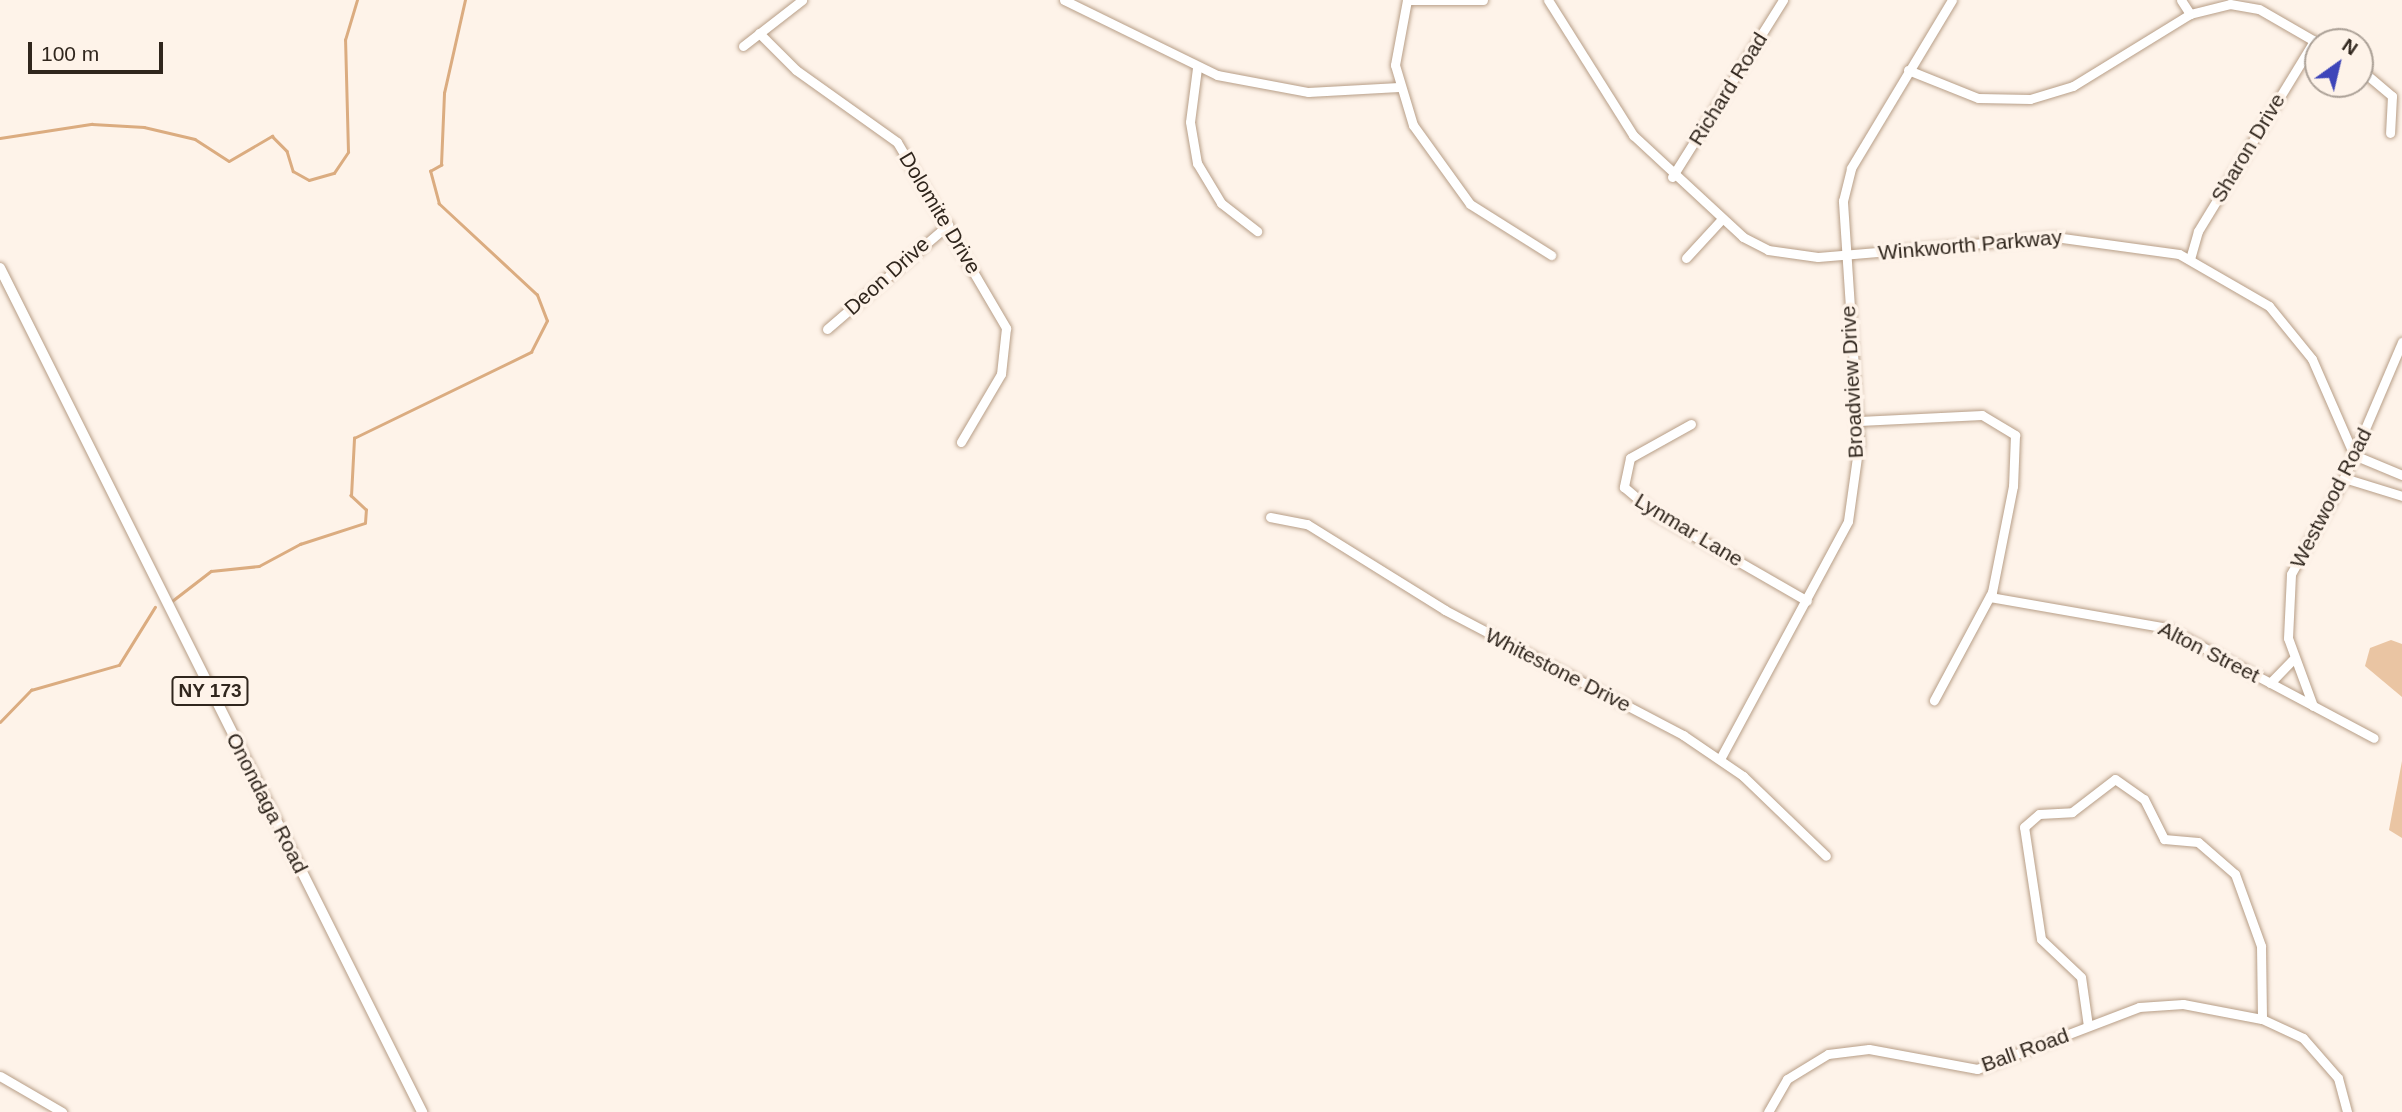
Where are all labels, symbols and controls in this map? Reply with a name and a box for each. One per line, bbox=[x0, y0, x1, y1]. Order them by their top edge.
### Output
scale bar bbox=[32, 28, 166, 72]
street label: Richard Road bbox=[1683, 28, 1773, 150]
north arrow bbox=[2304, 28, 2374, 98]
text: N bbox=[2338, 34, 2361, 59]
text: 100 m bbox=[41, 42, 99, 65]
street label: Sharon Drive bbox=[2206, 89, 2290, 207]
street label: Dolomite Drive bbox=[894, 147, 986, 279]
street label: Winkworth Parkway bbox=[1877, 224, 2063, 266]
street label: Deon Drive bbox=[840, 231, 934, 321]
street label: Broadview Drive bbox=[1835, 305, 1869, 459]
street label: Westwood Road bbox=[2285, 424, 2377, 572]
street label: Lynmar Lane bbox=[1630, 488, 1748, 572]
street label: Alton Street bbox=[2154, 616, 2264, 688]
street label: Whitestone Drive bbox=[1481, 622, 1635, 718]
road number: NY 173 bbox=[170, 676, 250, 706]
street label: Onondaga Road bbox=[221, 729, 313, 877]
street label: Ball Road bbox=[1978, 1023, 2072, 1077]

